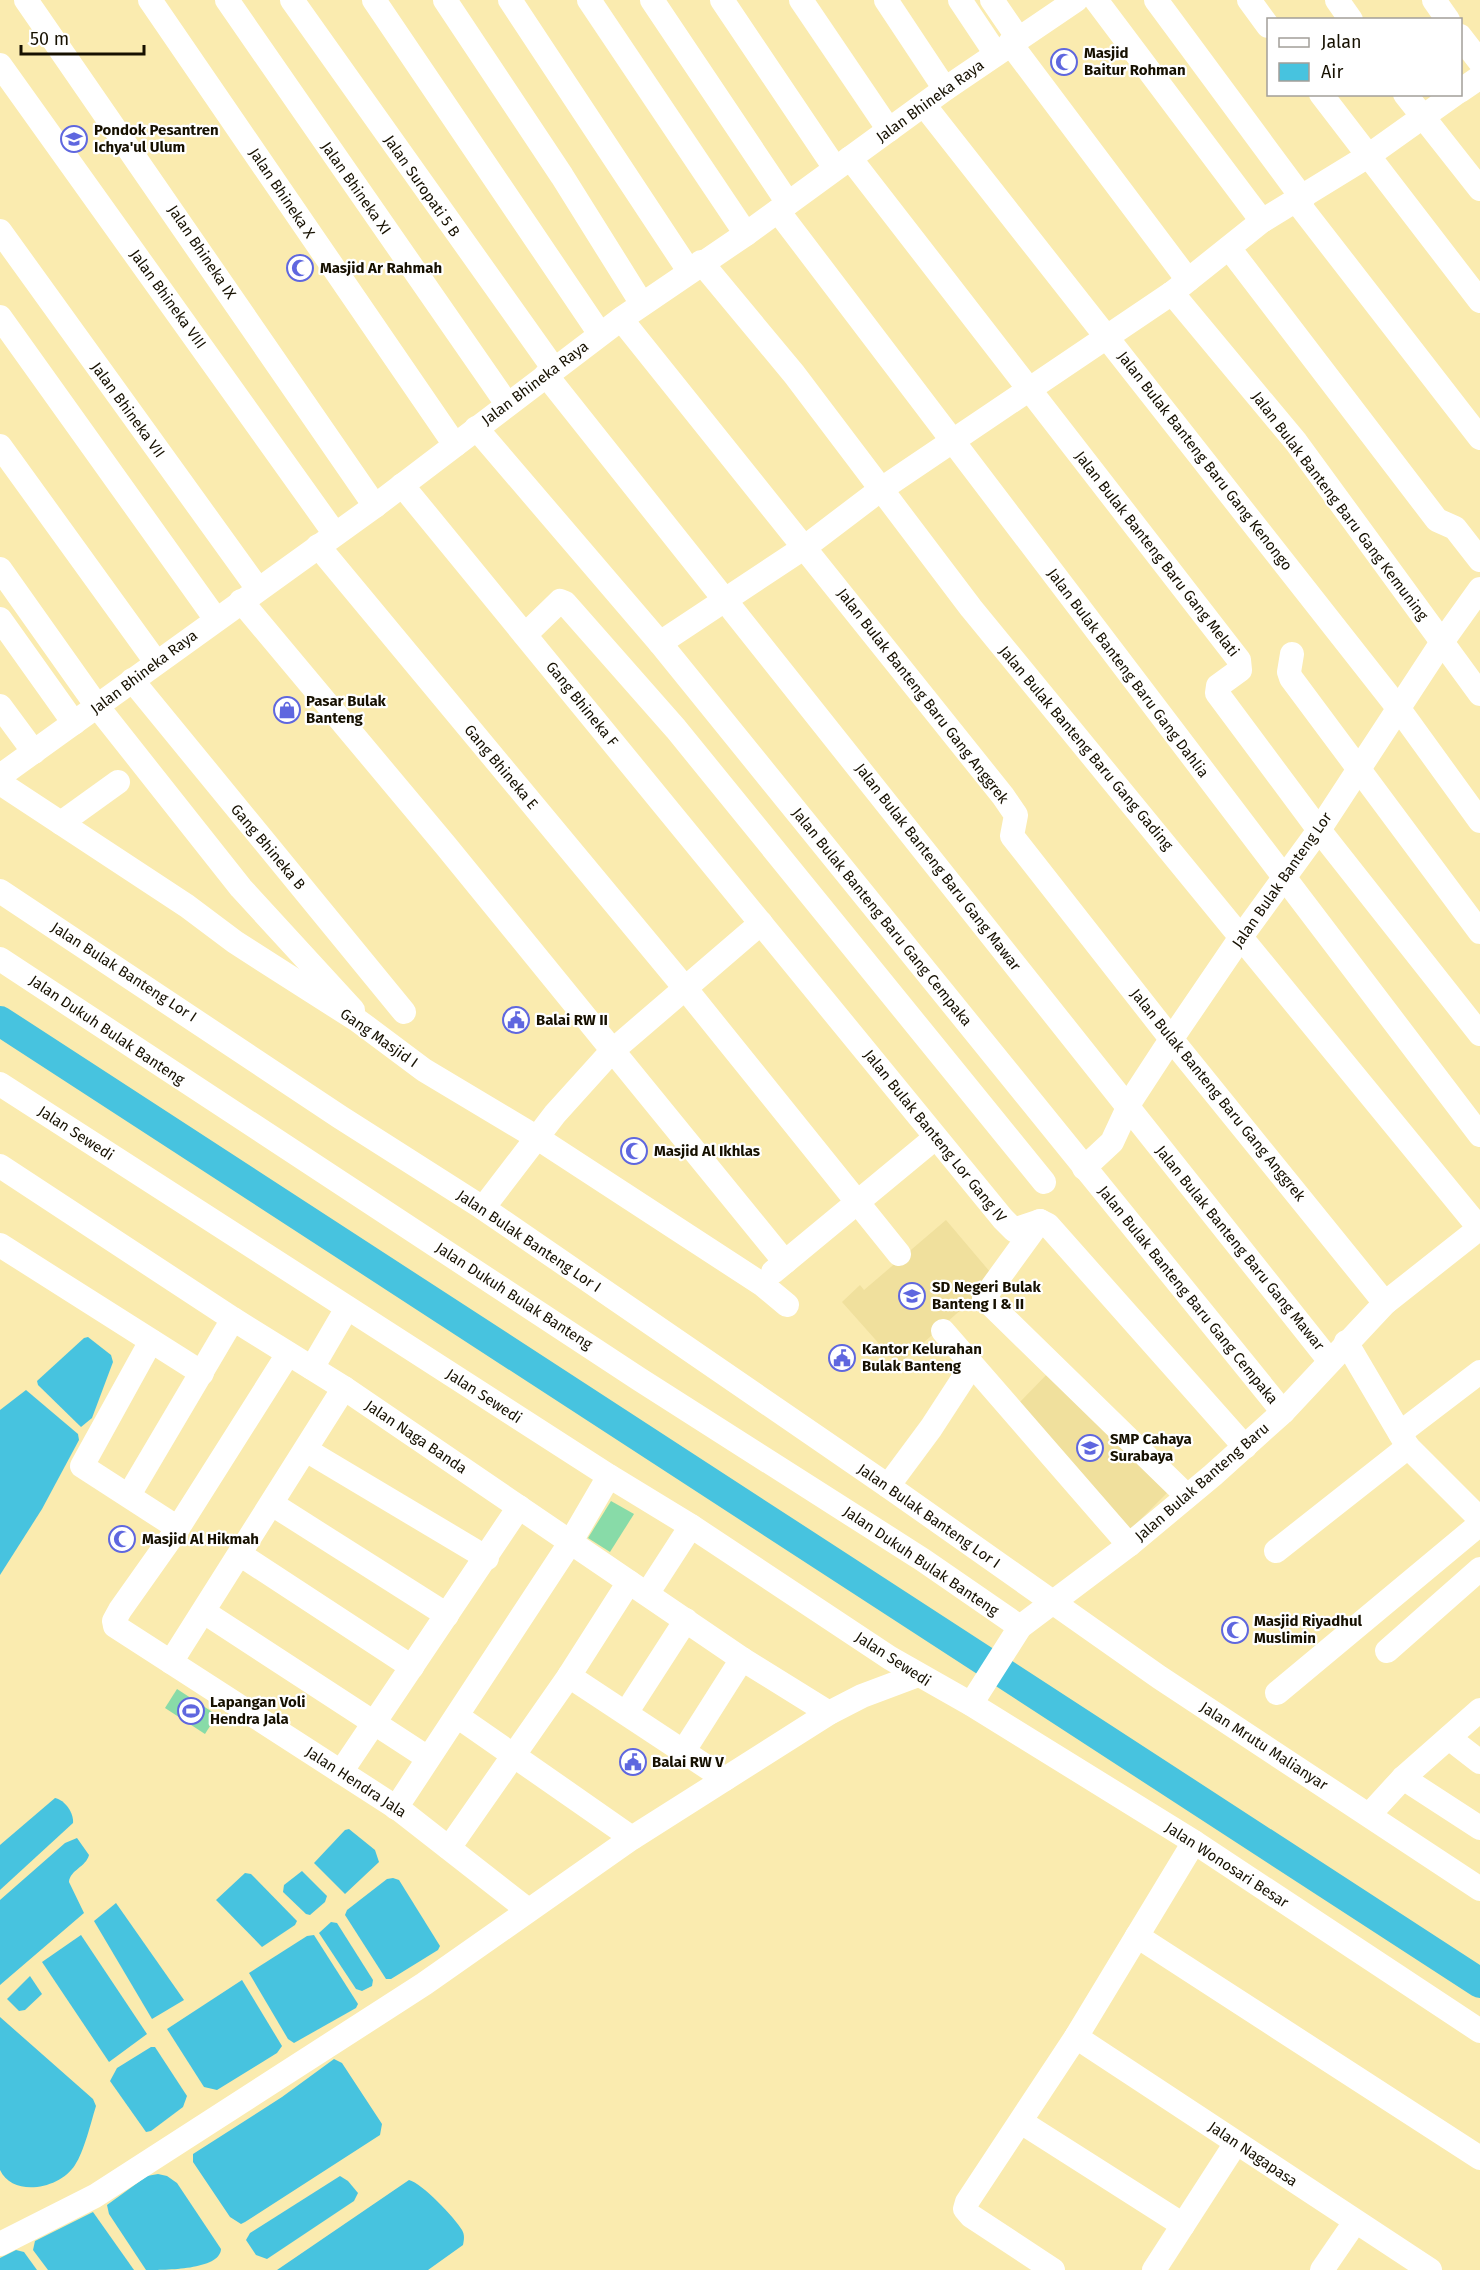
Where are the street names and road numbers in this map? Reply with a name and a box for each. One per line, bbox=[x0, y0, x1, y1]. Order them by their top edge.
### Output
street label: Jalan Bhineka Raya bbox=[873, 56, 987, 146]
street label: Jalan Suropati 5 B bbox=[380, 132, 464, 240]
street label: Jalan Bhineka XI bbox=[317, 138, 395, 238]
street label: Jalan Bhineka X bbox=[245, 145, 319, 242]
street label: Jalan Bhineka IX bbox=[164, 202, 240, 303]
street label: Jalan Bhineka VIII bbox=[126, 246, 210, 352]
street label: Jalan Bhineka Raya bbox=[478, 337, 592, 429]
street label: Jalan Bulak Banteng Baru Gang Kenongo bbox=[1114, 348, 1296, 574]
street label: Jalan Bhineka VII bbox=[87, 359, 169, 461]
street label: Jalan Bulak Banteng Baru Gang Kemuning bbox=[1248, 388, 1432, 624]
street label: Jalan Bulak Banteng Baru Gang Melati bbox=[1071, 448, 1243, 660]
street label: Jalan Bulak Banteng Baru Gang Dahlia bbox=[1043, 565, 1213, 781]
street label: Jalan Bulak Banteng Baru Gang Anggrek bbox=[833, 585, 1013, 807]
street label: Jalan Bhineka Raya bbox=[87, 626, 201, 718]
street label: Jalan Bulak Banteng Baru Gang Gading bbox=[995, 642, 1177, 854]
street label: Gang Bhineka F bbox=[542, 658, 622, 750]
street label: Gang Bhineka E bbox=[460, 721, 542, 813]
street label: Jalan Bulak Banteng Baru Gang Mawar bbox=[851, 760, 1025, 974]
street label: Gang Bhineka B bbox=[227, 801, 309, 893]
street label: Jalan Bulak Banteng Baru Gang Cempaka bbox=[788, 804, 976, 1030]
street label: Jalan Bulak Banteng Lor bbox=[1228, 809, 1336, 951]
street label: Jalan Bulak Banteng Lor I bbox=[48, 918, 200, 1026]
street label: Jalan Dukuh Bulak Banteng bbox=[26, 971, 188, 1089]
street label: Jalan Bulak Banteng Baru Gang Anggrek bbox=[1127, 985, 1310, 1205]
street label: Gang Masjid I bbox=[337, 1005, 421, 1071]
street label: Jalan Bulak Banteng Lor Gang IV bbox=[860, 1046, 1010, 1226]
street label: Jalan Sewedi bbox=[35, 1102, 117, 1164]
street label: Jalan Bulak Banteng Baru Gang Mawar bbox=[1152, 1142, 1328, 1354]
street label: Jalan Bulak Banteng Baru Gang Cempaka bbox=[1094, 1182, 1282, 1408]
street label: Jalan Bulak Banteng Lor I bbox=[454, 1186, 604, 1296]
street label: Jalan Dukuh Bulak Banteng bbox=[432, 1239, 596, 1354]
street label: Jalan Sewedi bbox=[443, 1365, 525, 1427]
street label: Jalan Naga Banda bbox=[362, 1396, 470, 1478]
street label: Jalan Bulak Banteng Baru bbox=[1131, 1419, 1273, 1545]
street label: Jalan Bulak Banteng Lor I bbox=[854, 1460, 1004, 1572]
street label: Jalan Dukuh Bulak Banteng bbox=[840, 1502, 1002, 1620]
street label: Jalan Sewedi bbox=[852, 1628, 934, 1690]
street label: Jalan Mrutu Malianyar bbox=[1197, 1698, 1331, 1794]
street label: Jalan Hendra Jala bbox=[302, 1743, 410, 1821]
street label: Jalan Wonosari Besar bbox=[1162, 1818, 1292, 1912]
street label: Jalan Nagapasa bbox=[1205, 2118, 1301, 2190]

